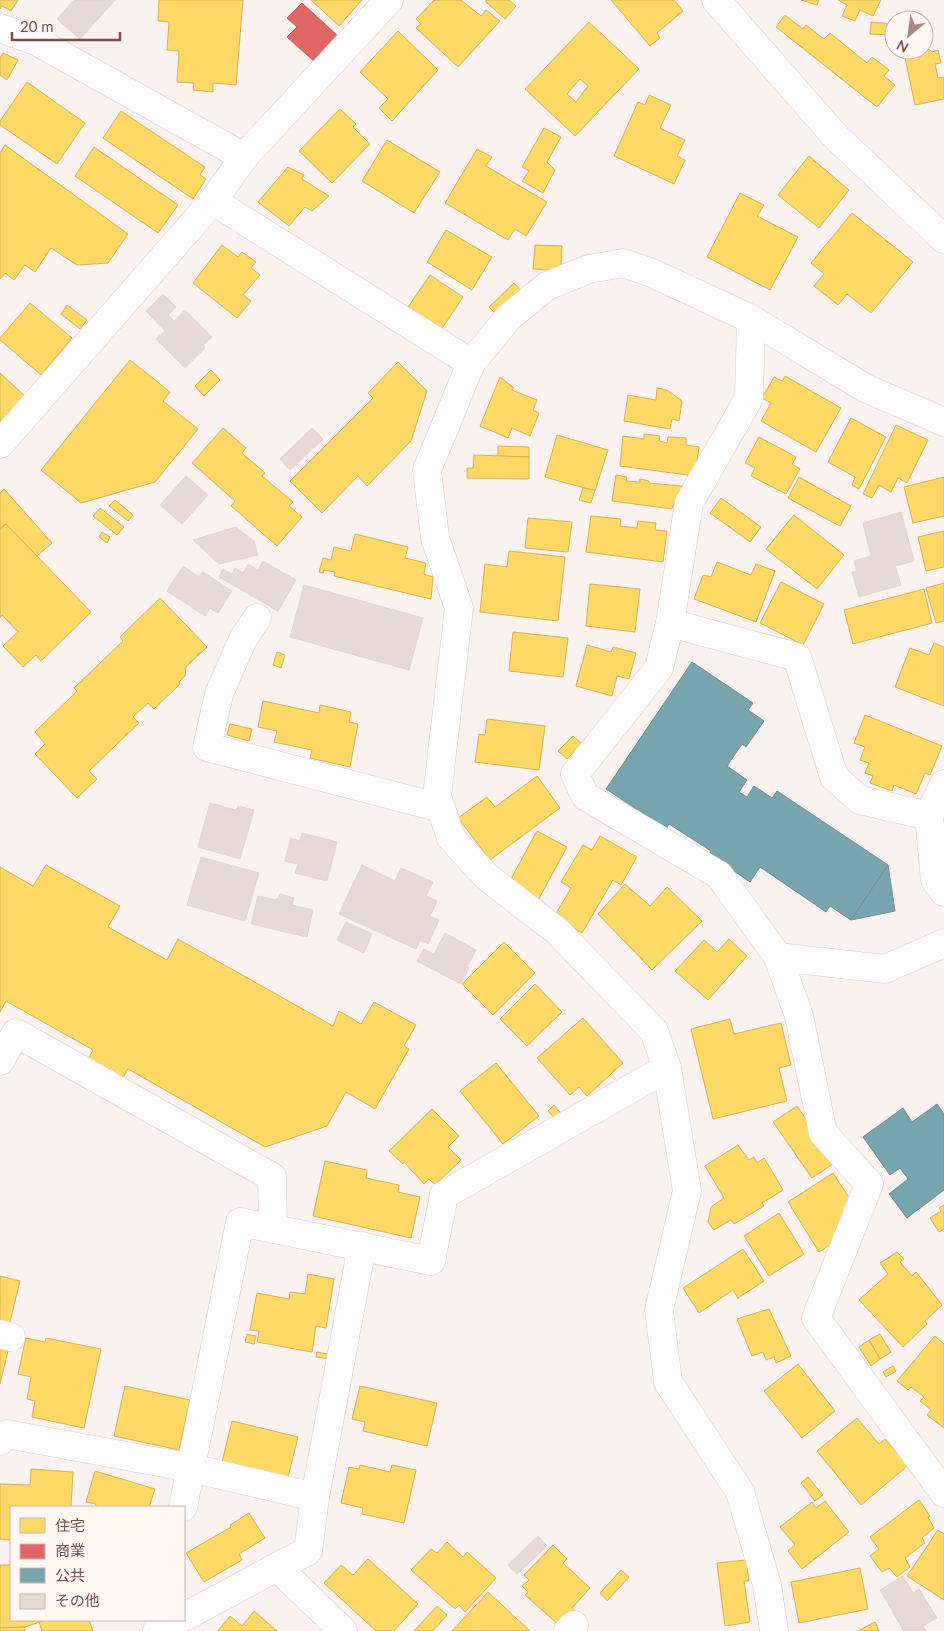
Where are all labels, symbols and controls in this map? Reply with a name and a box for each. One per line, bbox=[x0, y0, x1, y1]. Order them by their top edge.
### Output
scale bar bbox=[12, 10, 120, 42]
north arrow bbox=[884, 10, 934, 60]
text: 20 m bbox=[20, 17, 54, 35]
text: N bbox=[894, 37, 911, 57]
legend bbox=[10, 1506, 185, 1621]
text: 住宅 bbox=[55, 1516, 85, 1534]
text: 商業 bbox=[55, 1541, 85, 1559]
text: 公共 bbox=[55, 1566, 85, 1584]
text: その他 bbox=[55, 1591, 100, 1609]

